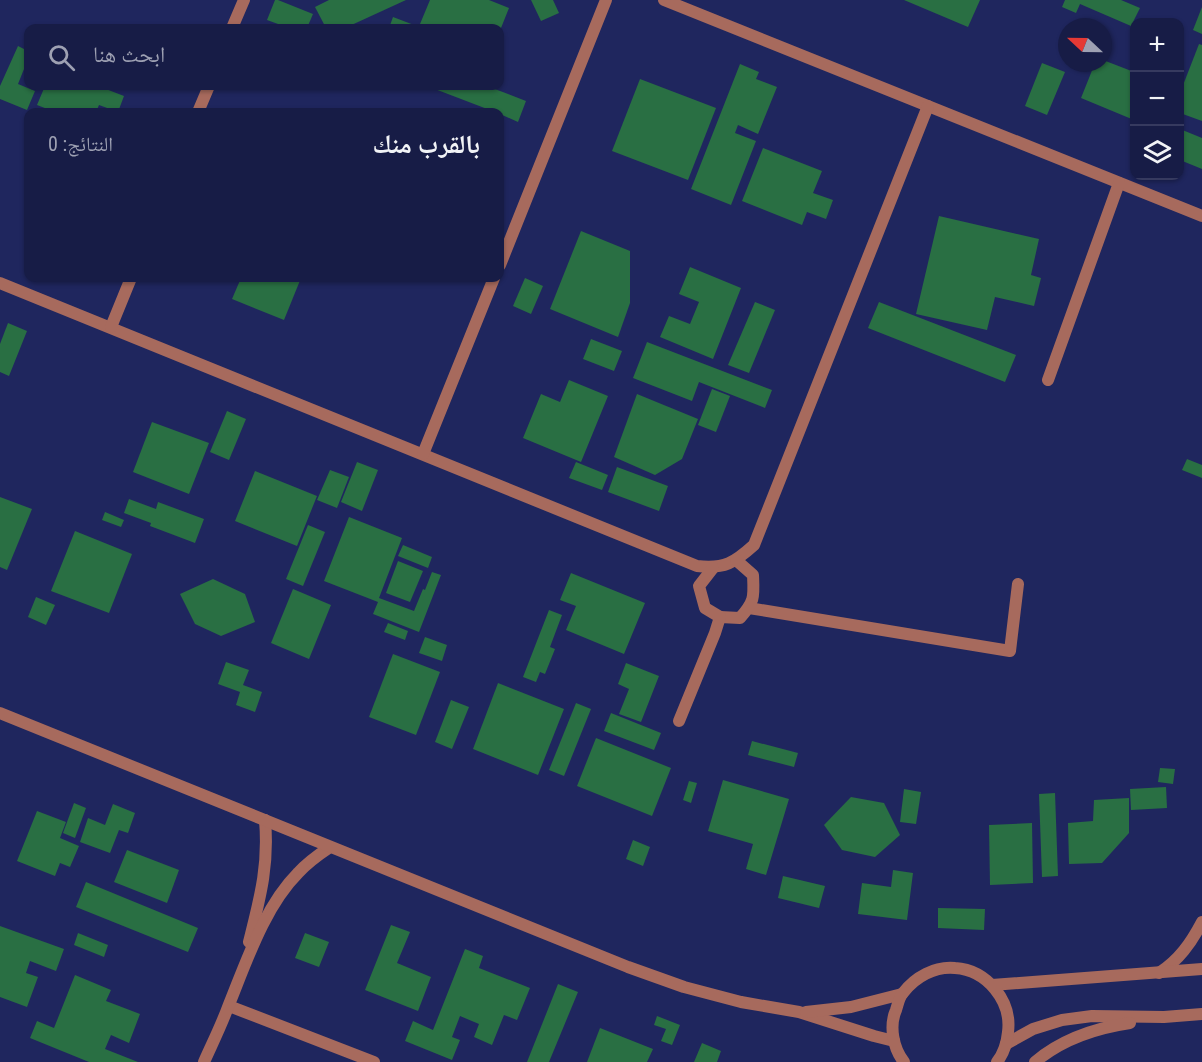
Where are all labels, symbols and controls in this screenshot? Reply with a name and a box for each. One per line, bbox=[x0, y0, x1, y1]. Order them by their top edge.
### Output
north arrow bbox=[1058, 18, 1112, 72]
map controls bbox=[1130, 18, 1184, 180]
button: + bbox=[1130, 18, 1184, 72]
search box bbox=[24, 24, 504, 90]
icon: search bbox=[45, 41, 78, 74]
text: ابحث هنا bbox=[93, 42, 165, 67]
button: − bbox=[1130, 72, 1184, 126]
button: layers bbox=[1130, 126, 1184, 180]
text: بالقرب منك bbox=[373, 129, 480, 159]
text: النتائج: 0 bbox=[48, 132, 113, 156]

